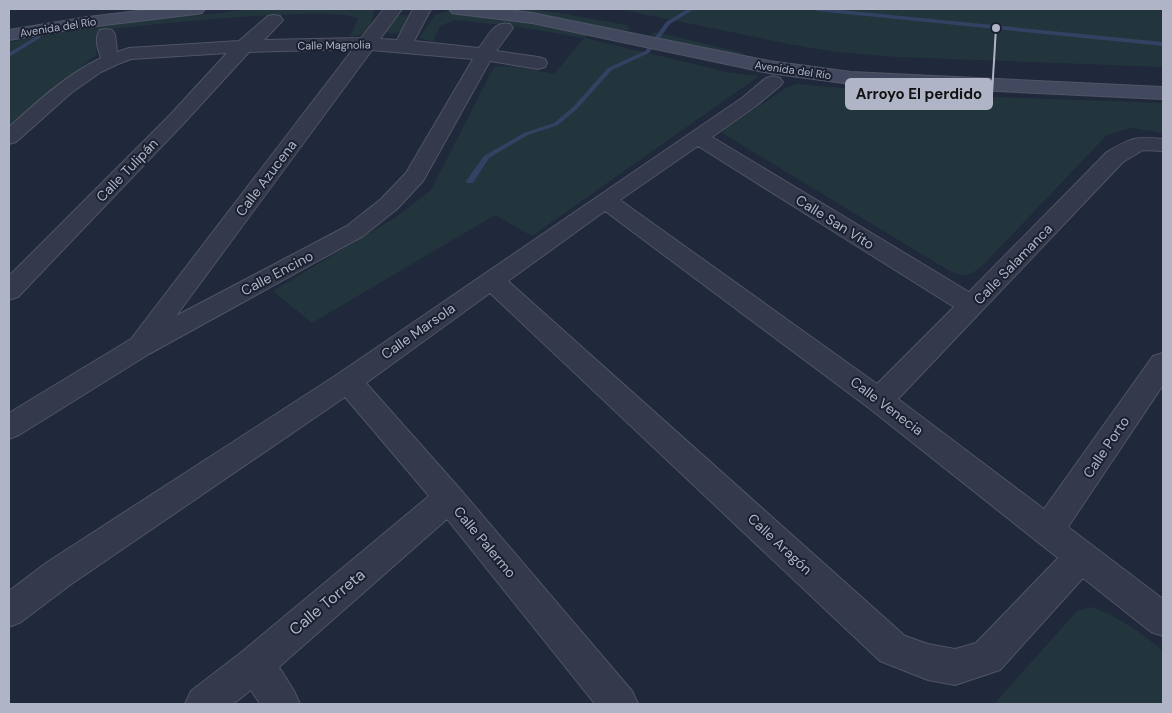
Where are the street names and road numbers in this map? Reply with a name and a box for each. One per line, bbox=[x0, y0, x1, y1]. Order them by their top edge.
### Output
street label: Avenida del Río bbox=[19, 14, 97, 40]
street label: Calle Magnolia bbox=[297, 37, 371, 53]
street label: Avenida del Río bbox=[754, 58, 832, 82]
street label: Calle Tulipán bbox=[92, 134, 162, 206]
street label: Calle Azucena bbox=[231, 136, 301, 220]
street label: Calle San Vito bbox=[792, 191, 878, 253]
street label: Calle Salamanca bbox=[970, 220, 1056, 308]
street label: Calle Encino bbox=[238, 246, 316, 300]
street label: Calle Marsola bbox=[378, 299, 458, 363]
street label: Calle Venecia bbox=[847, 373, 927, 439]
street label: Calle Porto bbox=[1079, 413, 1133, 481]
street label: Calle Palermo bbox=[450, 502, 520, 582]
street label: Calle Aragón bbox=[744, 510, 816, 578]
street label: Calle Torreta bbox=[285, 564, 369, 640]

